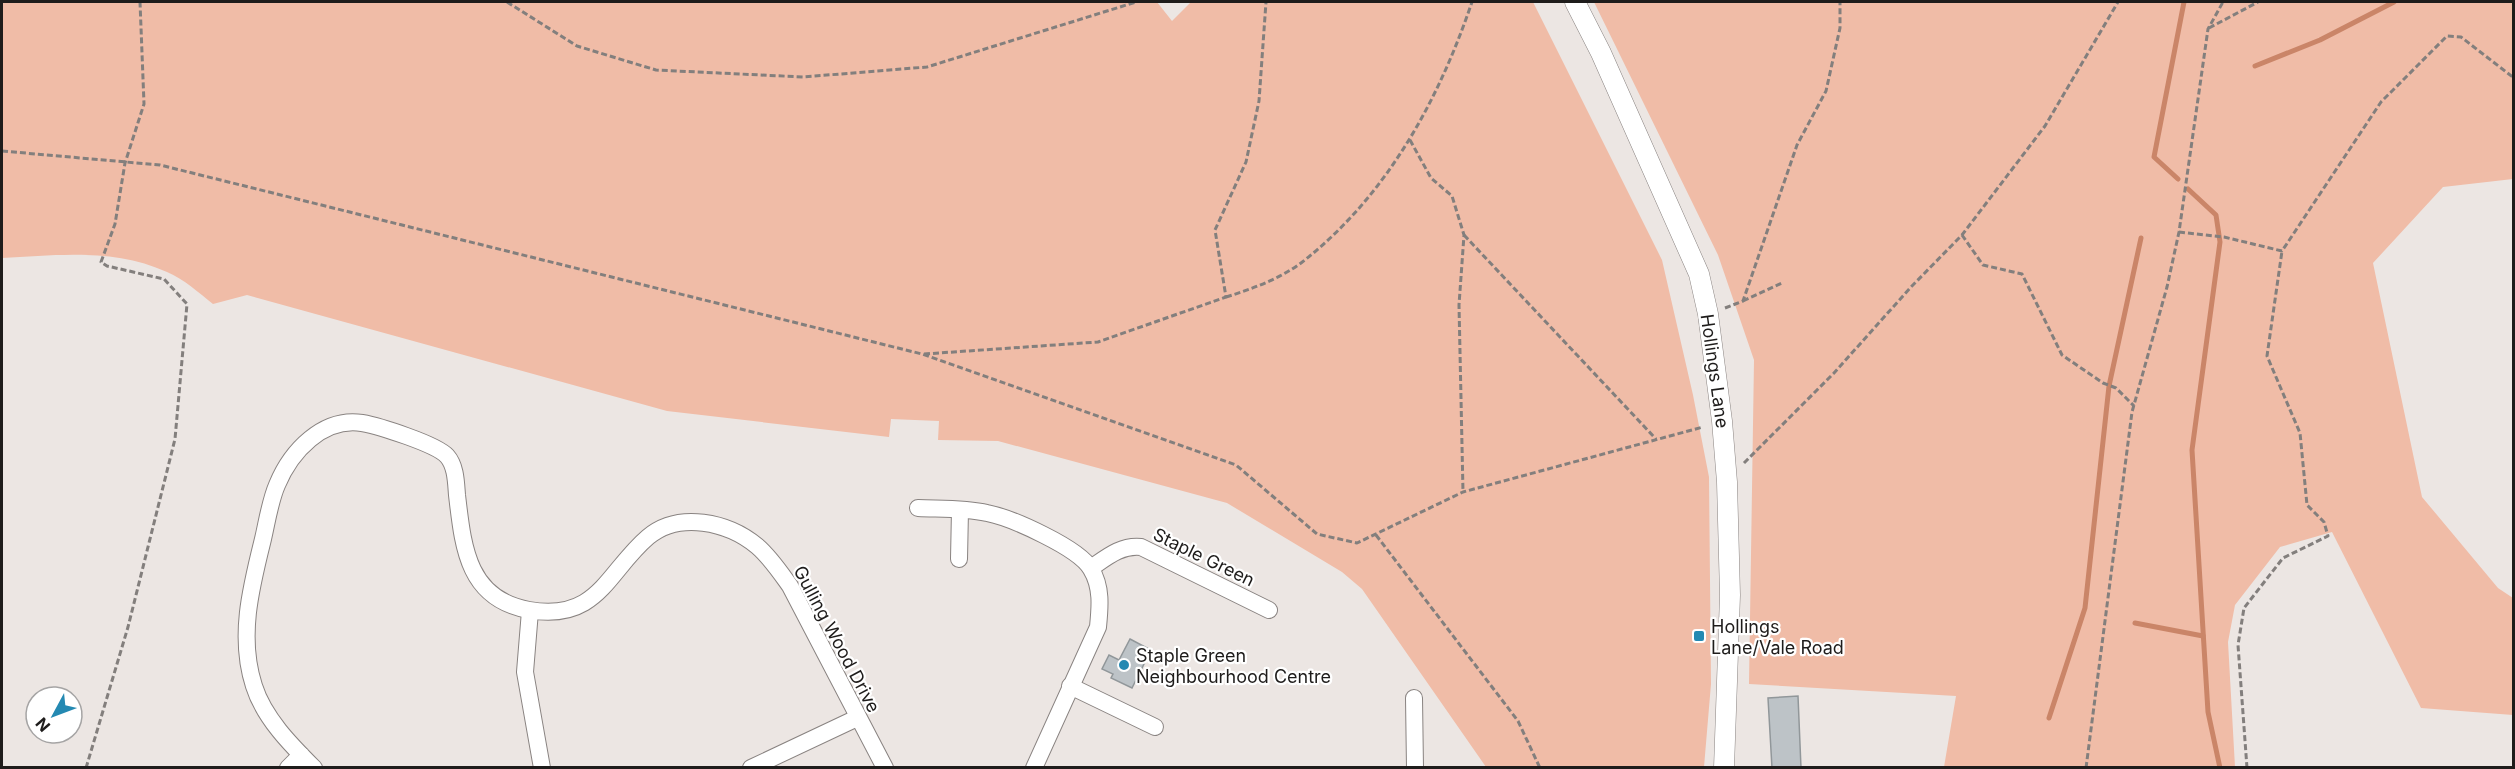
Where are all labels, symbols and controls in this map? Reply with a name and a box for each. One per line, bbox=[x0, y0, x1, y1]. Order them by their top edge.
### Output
street label: Hollings Lane bbox=[1697, 313, 1733, 429]
street label: Staple Green bbox=[1150, 523, 1258, 591]
street label: Gulling Wood Drive bbox=[789, 562, 885, 716]
place label: Hollings Lane/Vale Road bbox=[1711, 616, 1844, 658]
marker: Hollings Lane/Vale Road bbox=[1692, 629, 1706, 643]
place label: Staple Green Neighbourhood Centre bbox=[1136, 645, 1331, 687]
marker: Staple Green Neighbourhood Centre bbox=[1117, 658, 1131, 672]
north arrow bbox=[24, 685, 84, 745]
text: N bbox=[31, 714, 54, 736]

